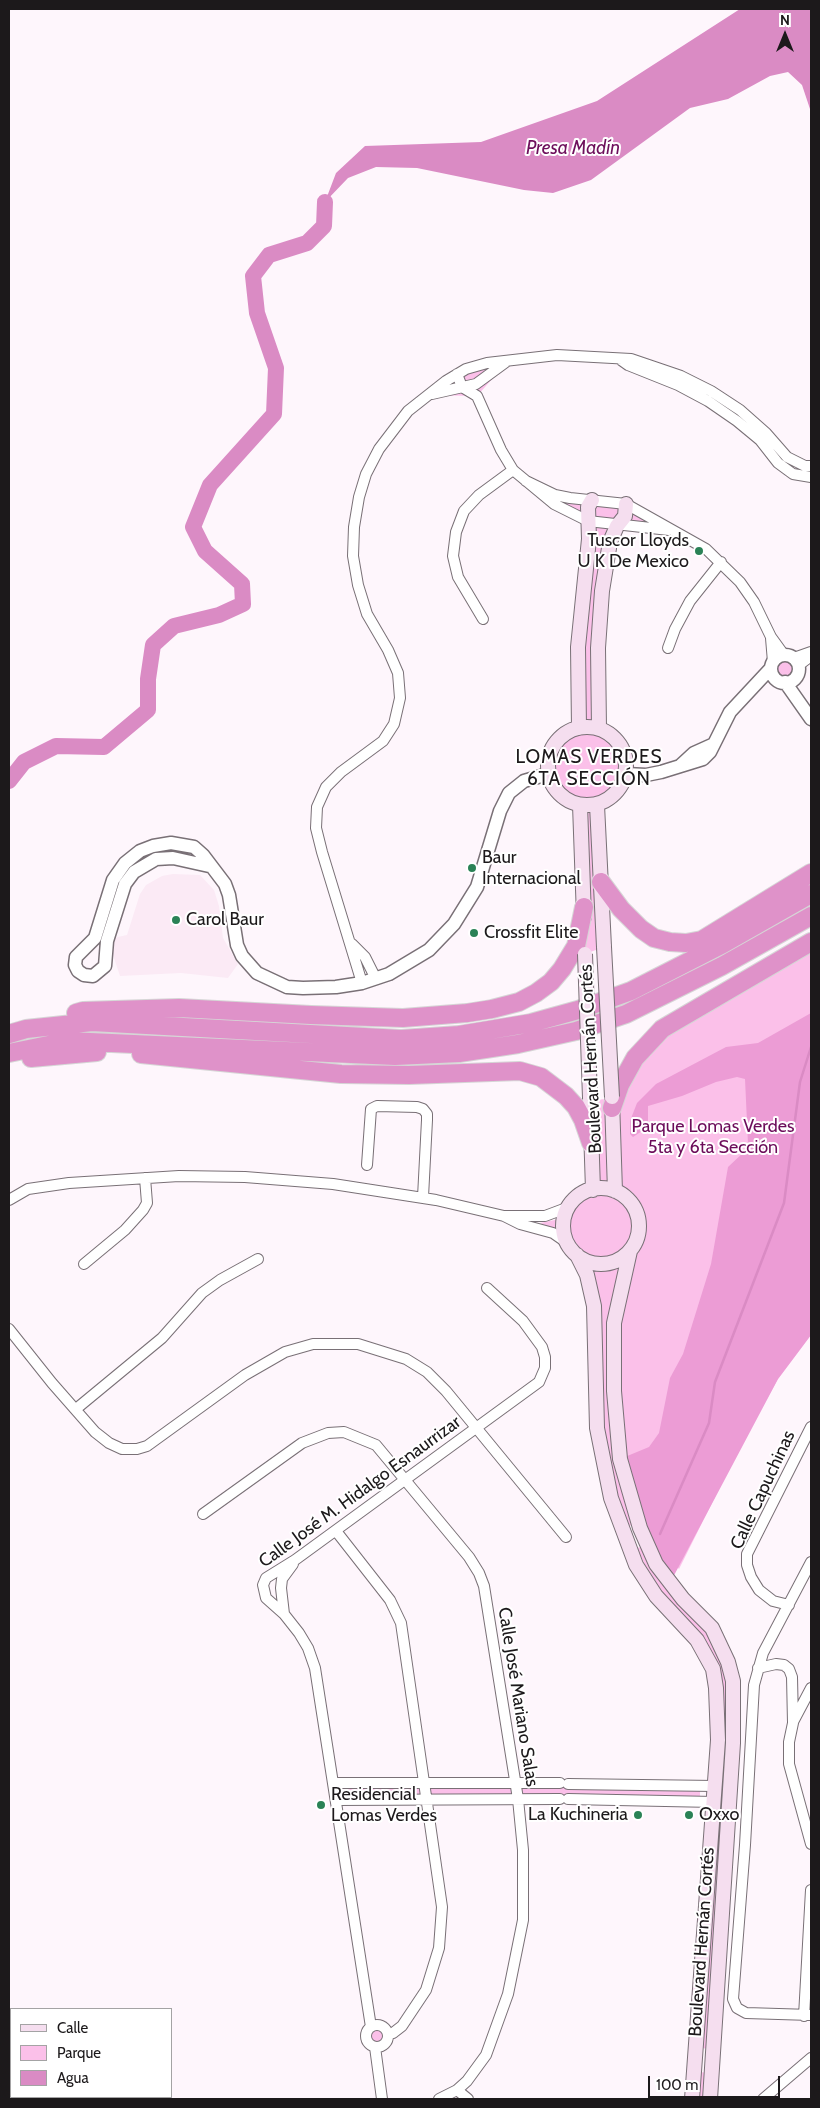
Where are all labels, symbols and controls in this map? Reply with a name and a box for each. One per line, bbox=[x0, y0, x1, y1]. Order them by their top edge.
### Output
north arrow bbox=[760, 10, 810, 60]
text: N bbox=[780, 11, 790, 29]
water label: Presa Madín bbox=[526, 137, 620, 159]
place label: Tuscor Lloyds U K De Mexico bbox=[578, 530, 689, 572]
marker: Tuscor Lloyds U K De Mexico bbox=[693, 545, 705, 557]
district label: LOMAS VERDES 6TA SECCIÓN bbox=[514, 746, 664, 790]
place label: Baur Internacional bbox=[482, 847, 581, 890]
marker: Baur Internacional bbox=[466, 862, 478, 874]
place label: Carol Baur bbox=[186, 909, 264, 931]
marker: Carol Baur bbox=[170, 914, 182, 926]
place label: Crossfit Elite bbox=[484, 922, 578, 944]
marker: Crossfit Elite bbox=[468, 927, 480, 939]
street label: Boulevard Hernán Cortés bbox=[575, 964, 607, 1154]
park label: Parque Lomas Verdes 5ta y 6ta Sección bbox=[632, 1116, 794, 1158]
street label: Calle José M. Hidalgo Esnaurrizar bbox=[255, 1411, 465, 1573]
street label: Calle Capuchinas bbox=[726, 1427, 800, 1553]
street label: Calle José Mariano Salas bbox=[493, 1606, 543, 1788]
place label: Residencial Lomas Verdes bbox=[331, 1784, 437, 1826]
marker: Residencial Lomas Verdes bbox=[315, 1799, 327, 1811]
place label: La Kuchineria bbox=[528, 1804, 628, 1826]
place label: Oxxo bbox=[699, 1804, 739, 1826]
marker: La Kuchineria bbox=[632, 1809, 644, 1821]
marker: Oxxo bbox=[683, 1809, 695, 1821]
street label: Boulevard Hernán Cortés bbox=[685, 1847, 719, 2037]
legend bbox=[10, 2008, 172, 2098]
text: Calle bbox=[57, 2019, 88, 2037]
text: Parque bbox=[57, 2044, 101, 2062]
scale bar bbox=[650, 2066, 782, 2098]
text: Agua bbox=[57, 2069, 89, 2087]
text: 100 m bbox=[656, 2076, 698, 2094]

